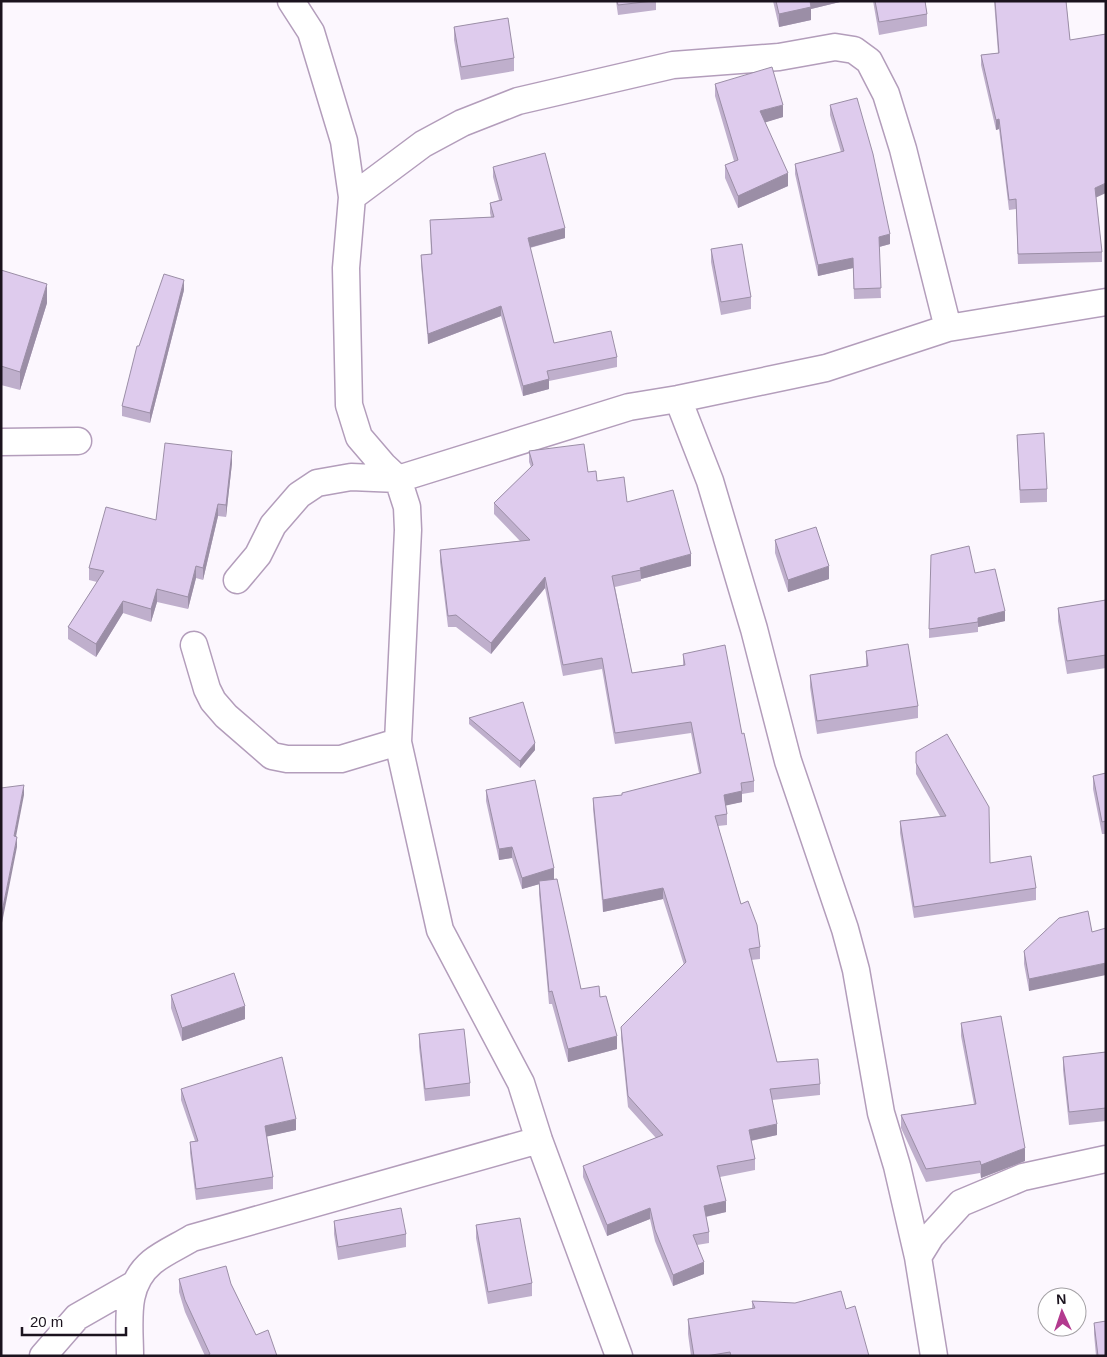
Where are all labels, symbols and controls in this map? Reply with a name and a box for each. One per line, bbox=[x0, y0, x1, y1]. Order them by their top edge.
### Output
north arrow bbox=[1037, 1287, 1087, 1337]
text: N bbox=[1056, 1291, 1067, 1307]
scale bar bbox=[22, 1304, 126, 1336]
text: 20 m bbox=[30, 1313, 63, 1330]

